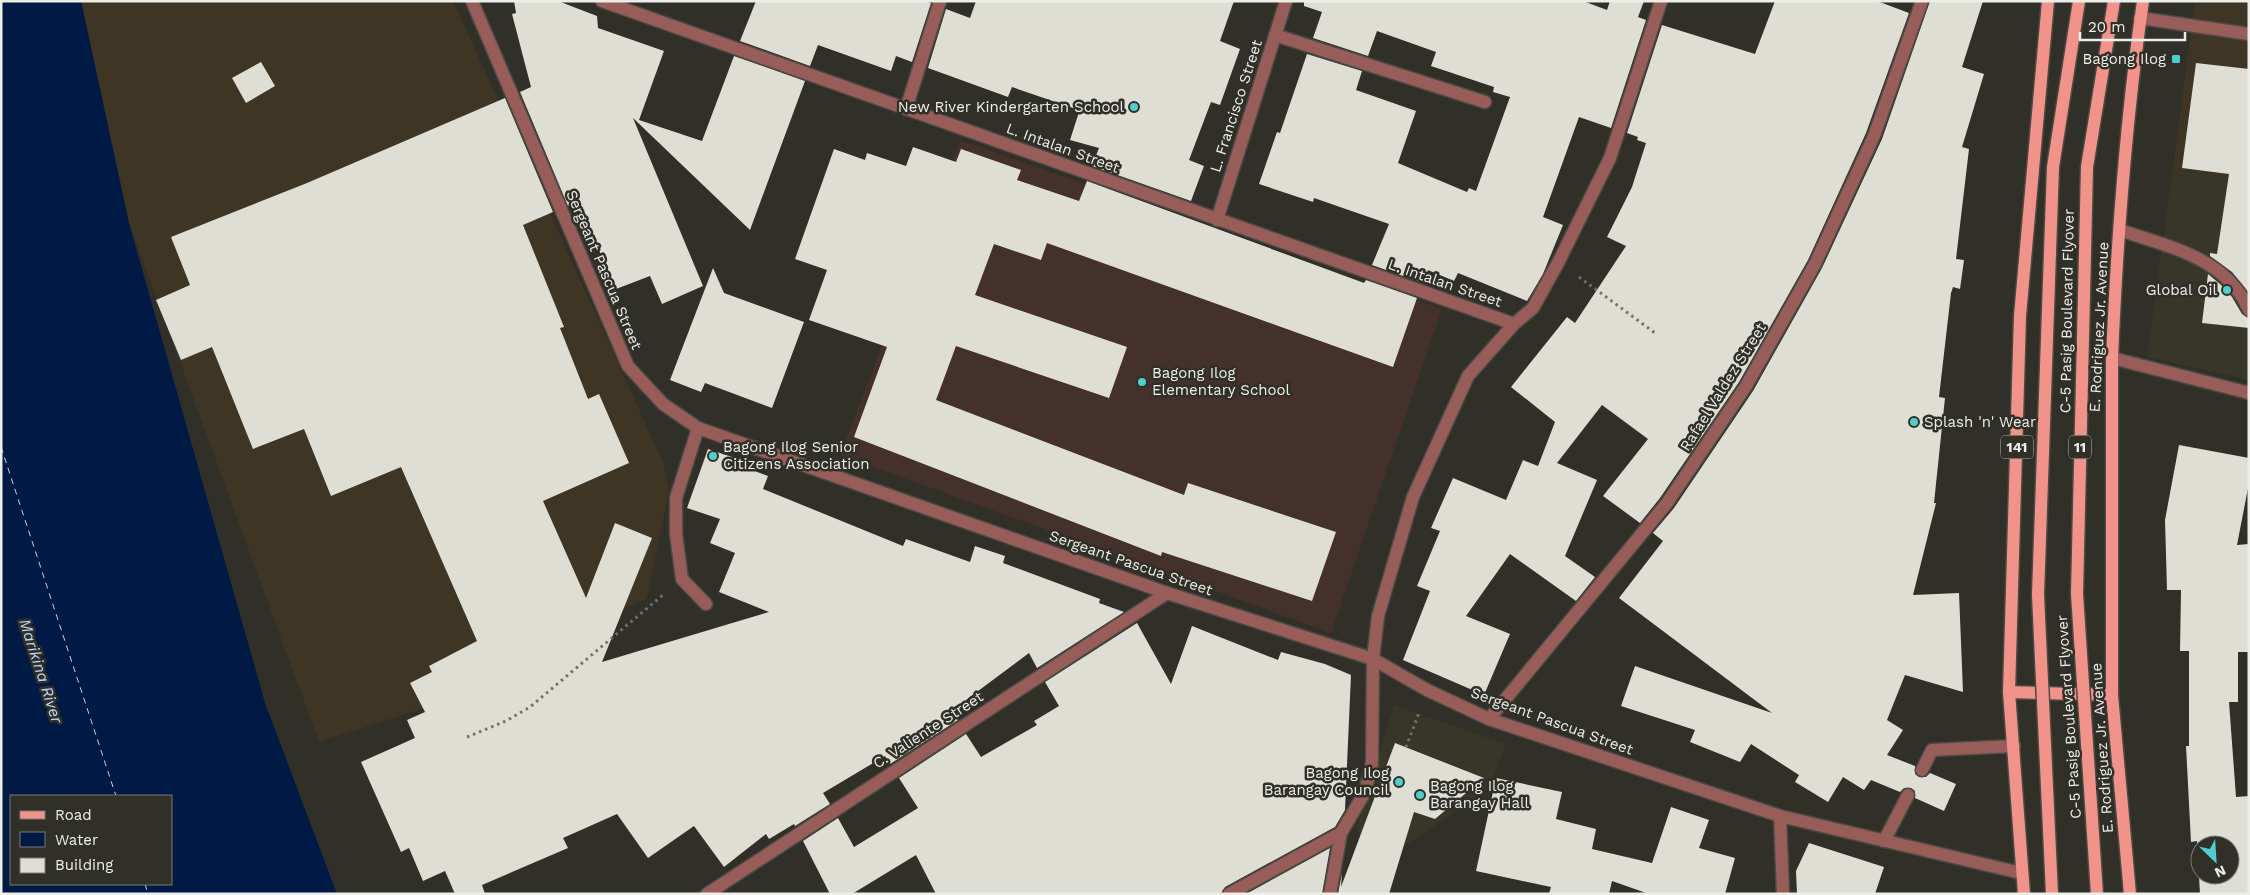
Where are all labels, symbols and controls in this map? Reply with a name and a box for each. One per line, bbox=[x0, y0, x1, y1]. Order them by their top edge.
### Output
scale bar bbox=[2080, 10, 2185, 42]
text: 20 m bbox=[2088, 18, 2126, 36]
street label: L. Francisco Street bbox=[1206, 37, 1266, 175]
place label: Bagong Ilog bbox=[2082, 50, 2166, 68]
marker: Bagong Ilog bbox=[2170, 53, 2182, 65]
place label: New River Kindergarten School bbox=[898, 98, 1124, 116]
marker: New River Kindergarten School bbox=[1128, 101, 1140, 113]
street label: L. Intalan Street bbox=[1004, 119, 1123, 177]
street label: Sergeant Pascua Street bbox=[562, 188, 646, 353]
street label: C-5 Pasig Boulevard Flyover bbox=[2056, 209, 2078, 413]
street label: E. Rodriguez Jr. Avenue bbox=[2086, 241, 2112, 413]
street label: L. Intalan Street bbox=[1386, 255, 1505, 311]
place label: Global Oil bbox=[2146, 281, 2217, 299]
marker: Global Oil bbox=[2221, 284, 2233, 296]
street label: Rafael Valdez Street bbox=[1676, 319, 1770, 454]
place label: Bagong Ilog Elementary School bbox=[1152, 364, 1291, 399]
marker: Bagong Ilog Elementary School bbox=[1136, 376, 1148, 388]
place label: Splash 'n' Wear bbox=[1924, 413, 2036, 431]
marker: Splash 'n' Wear bbox=[1908, 416, 1920, 428]
road number: 141 bbox=[2001, 436, 2033, 458]
road number: 11 bbox=[2069, 436, 2091, 458]
place label: Bagong Ilog Senior Citizens Association bbox=[723, 438, 870, 473]
marker: Bagong Ilog Senior Citizens Association bbox=[707, 450, 719, 462]
street label: Sergeant Pascua Street bbox=[1047, 527, 1216, 600]
street label: C-5 Pasig Boulevard Flyover bbox=[2053, 614, 2085, 820]
water label: Marikina River bbox=[15, 616, 67, 726]
street label: E. Rodriguez Jr. Avenue bbox=[2087, 662, 2117, 834]
street label: Sergeant Pascua Street bbox=[1468, 683, 1636, 759]
street label: C. Valiente Street bbox=[870, 687, 987, 772]
place label: Bagong Ilog Barangay Council bbox=[1264, 764, 1389, 799]
marker: Bagong Ilog Barangay Council bbox=[1393, 776, 1405, 788]
place label: Bagong Ilog Barangay Hall bbox=[1430, 777, 1529, 812]
marker: Bagong Ilog Barangay Hall bbox=[1414, 789, 1426, 801]
legend bbox=[10, 795, 172, 885]
text: Road bbox=[55, 806, 92, 824]
text: Water bbox=[55, 831, 98, 849]
north arrow bbox=[2190, 835, 2240, 885]
text: Building bbox=[55, 856, 113, 874]
text: N bbox=[2212, 862, 2229, 881]

